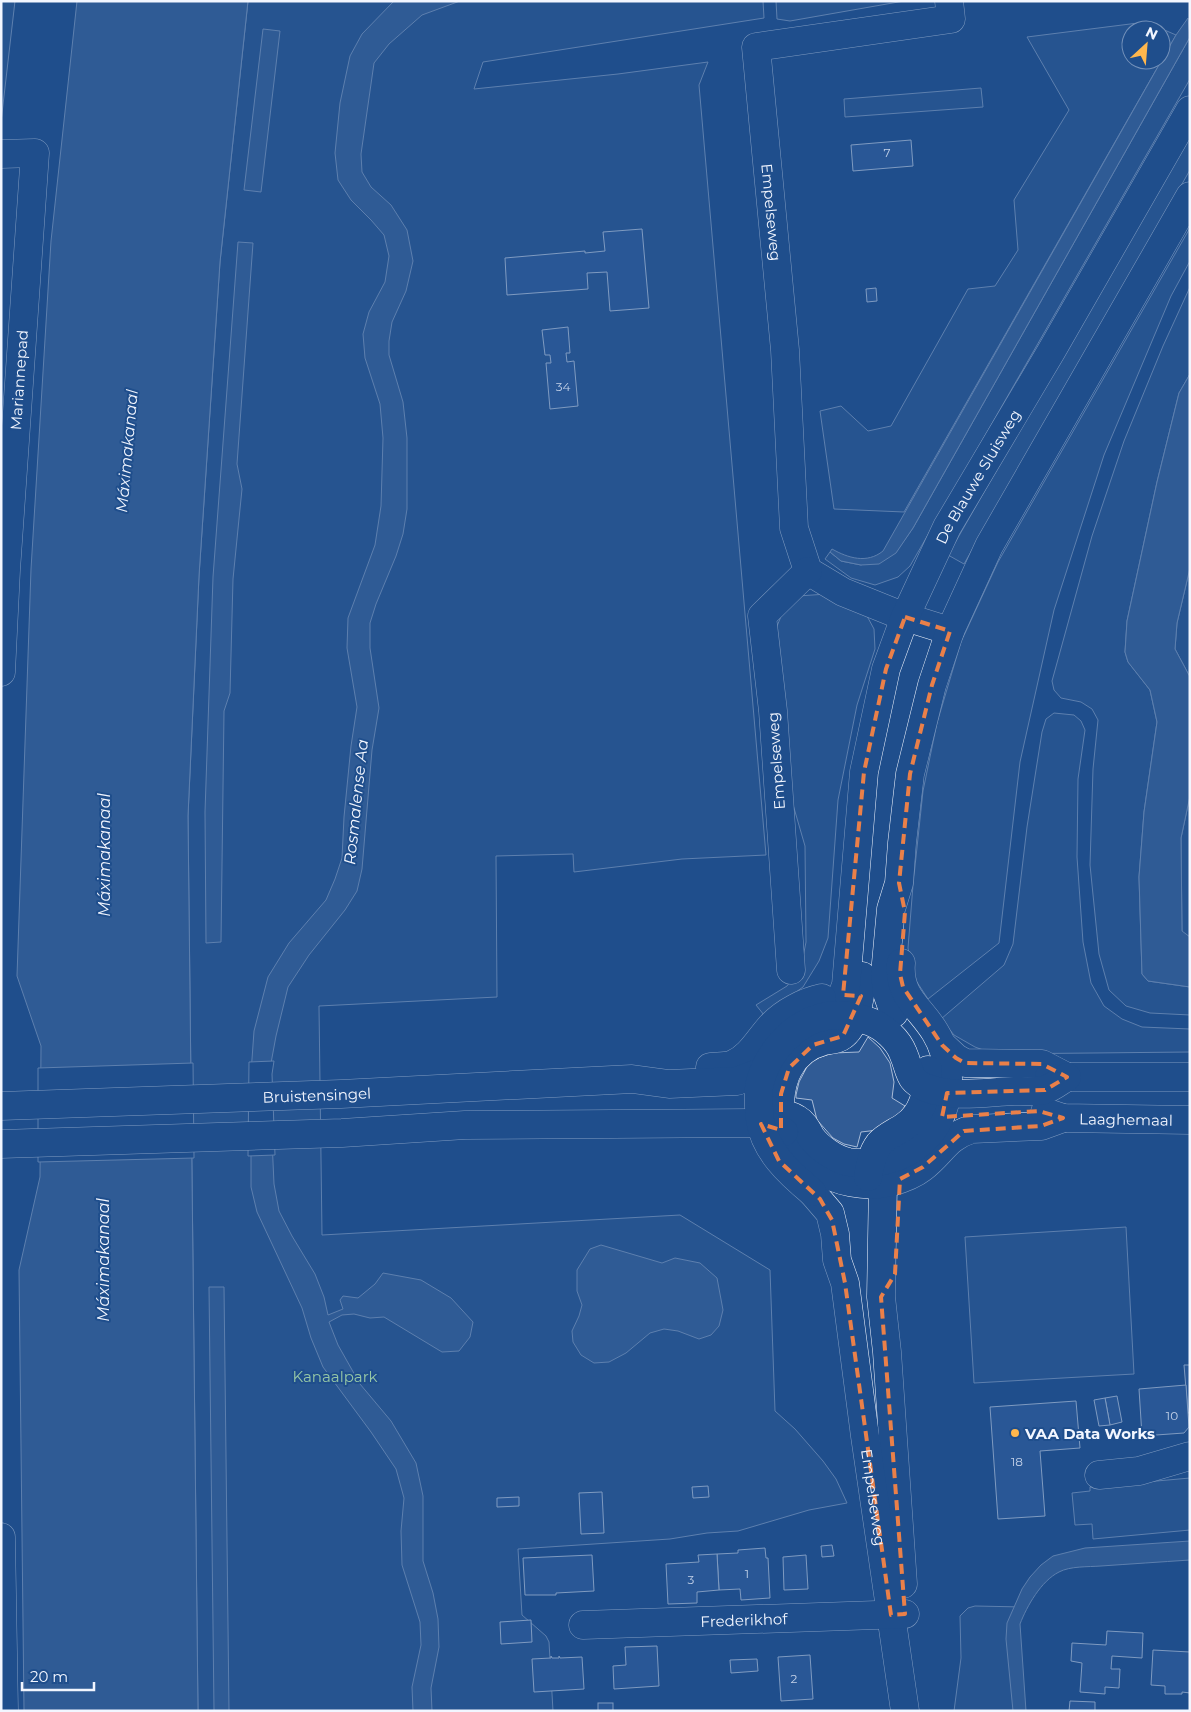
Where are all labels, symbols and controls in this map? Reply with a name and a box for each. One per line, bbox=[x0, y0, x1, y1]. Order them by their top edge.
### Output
north arrow bbox=[1121, 20, 1171, 70]
text: N bbox=[1143, 23, 1161, 44]
house number: 7 bbox=[883, 145, 891, 160]
street label: Empelseweg bbox=[758, 163, 786, 262]
street label: Mariannepad bbox=[6, 329, 32, 431]
house number: 34 bbox=[556, 379, 570, 394]
water label: Máximakanaal bbox=[112, 388, 142, 513]
street label: De Blauwe Sluisweg bbox=[931, 406, 1024, 547]
street label: Empelseweg bbox=[763, 712, 789, 810]
water label: Rosmalense Aa bbox=[340, 738, 372, 866]
water label: Máximakanaal bbox=[95, 792, 114, 917]
street label: Bruistensingel bbox=[262, 1083, 372, 1106]
street label: Laaghemaal bbox=[1079, 1109, 1173, 1129]
water label: Máximakanaal bbox=[94, 1197, 113, 1322]
park label: Kanaalpark bbox=[292, 1367, 378, 1386]
house number: 10 bbox=[1166, 1408, 1178, 1423]
place label: VAA Data Works bbox=[1024, 1424, 1155, 1443]
marker: VAA Data Works bbox=[1009, 1427, 1021, 1439]
street label: Empelseweg bbox=[857, 1448, 890, 1547]
house number: 18 bbox=[1011, 1454, 1023, 1469]
house number: 1 bbox=[745, 1566, 749, 1581]
house number: 3 bbox=[688, 1572, 695, 1587]
street label: Frederikhof bbox=[700, 1608, 789, 1630]
scale bar bbox=[22, 1660, 95, 1692]
text: 20 m bbox=[30, 1667, 68, 1686]
house number: 2 bbox=[791, 1671, 798, 1686]

